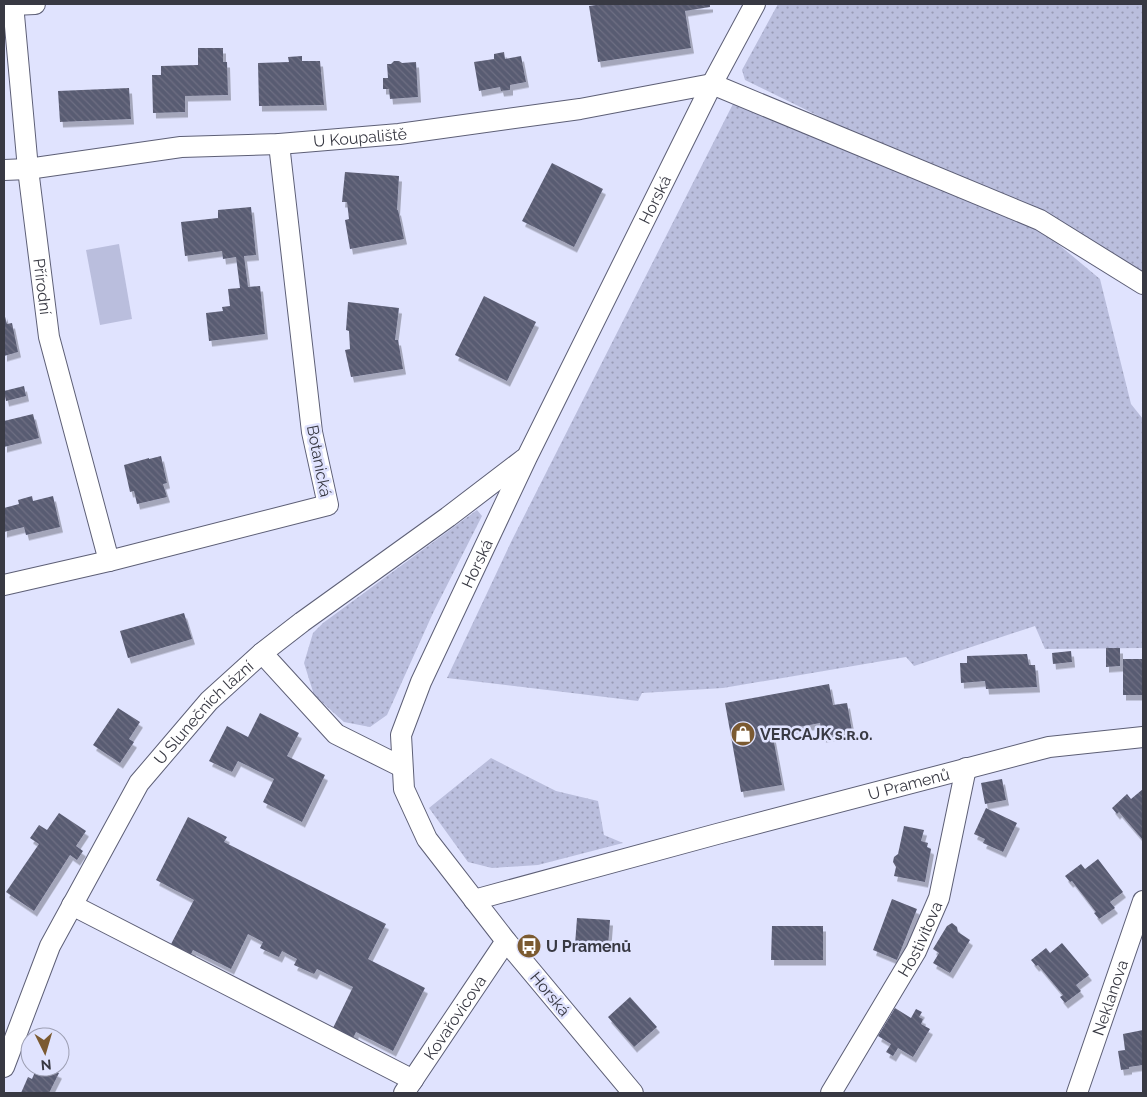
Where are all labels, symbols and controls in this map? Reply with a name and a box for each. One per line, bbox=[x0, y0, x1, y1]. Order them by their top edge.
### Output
street label: U Koupaliště bbox=[313, 124, 408, 151]
street label: Horská bbox=[635, 172, 675, 227]
street label: Přírodní bbox=[30, 257, 56, 316]
street label: Botanická bbox=[303, 423, 335, 499]
street label: Horská bbox=[457, 536, 497, 591]
street label: U Slunečních lázní bbox=[150, 656, 257, 768]
shop icon: VERCAJK s.ʀ.ᴏ. bbox=[730, 721, 756, 747]
place label: VERCAJK s.ʀ.ᴏ. bbox=[760, 725, 873, 744]
street label: U Pramenů bbox=[866, 764, 951, 804]
street label: Hostivítova bbox=[893, 898, 946, 980]
bus stop icon: U Pramenů bbox=[516, 933, 542, 959]
place label: U Pramenů bbox=[546, 937, 631, 956]
street label: Neklanova bbox=[1088, 957, 1132, 1038]
street label: Horská bbox=[526, 968, 574, 1020]
street label: Kovařovicova bbox=[420, 972, 490, 1063]
north arrow bbox=[20, 1027, 70, 1077]
text: N bbox=[40, 1057, 52, 1073]

